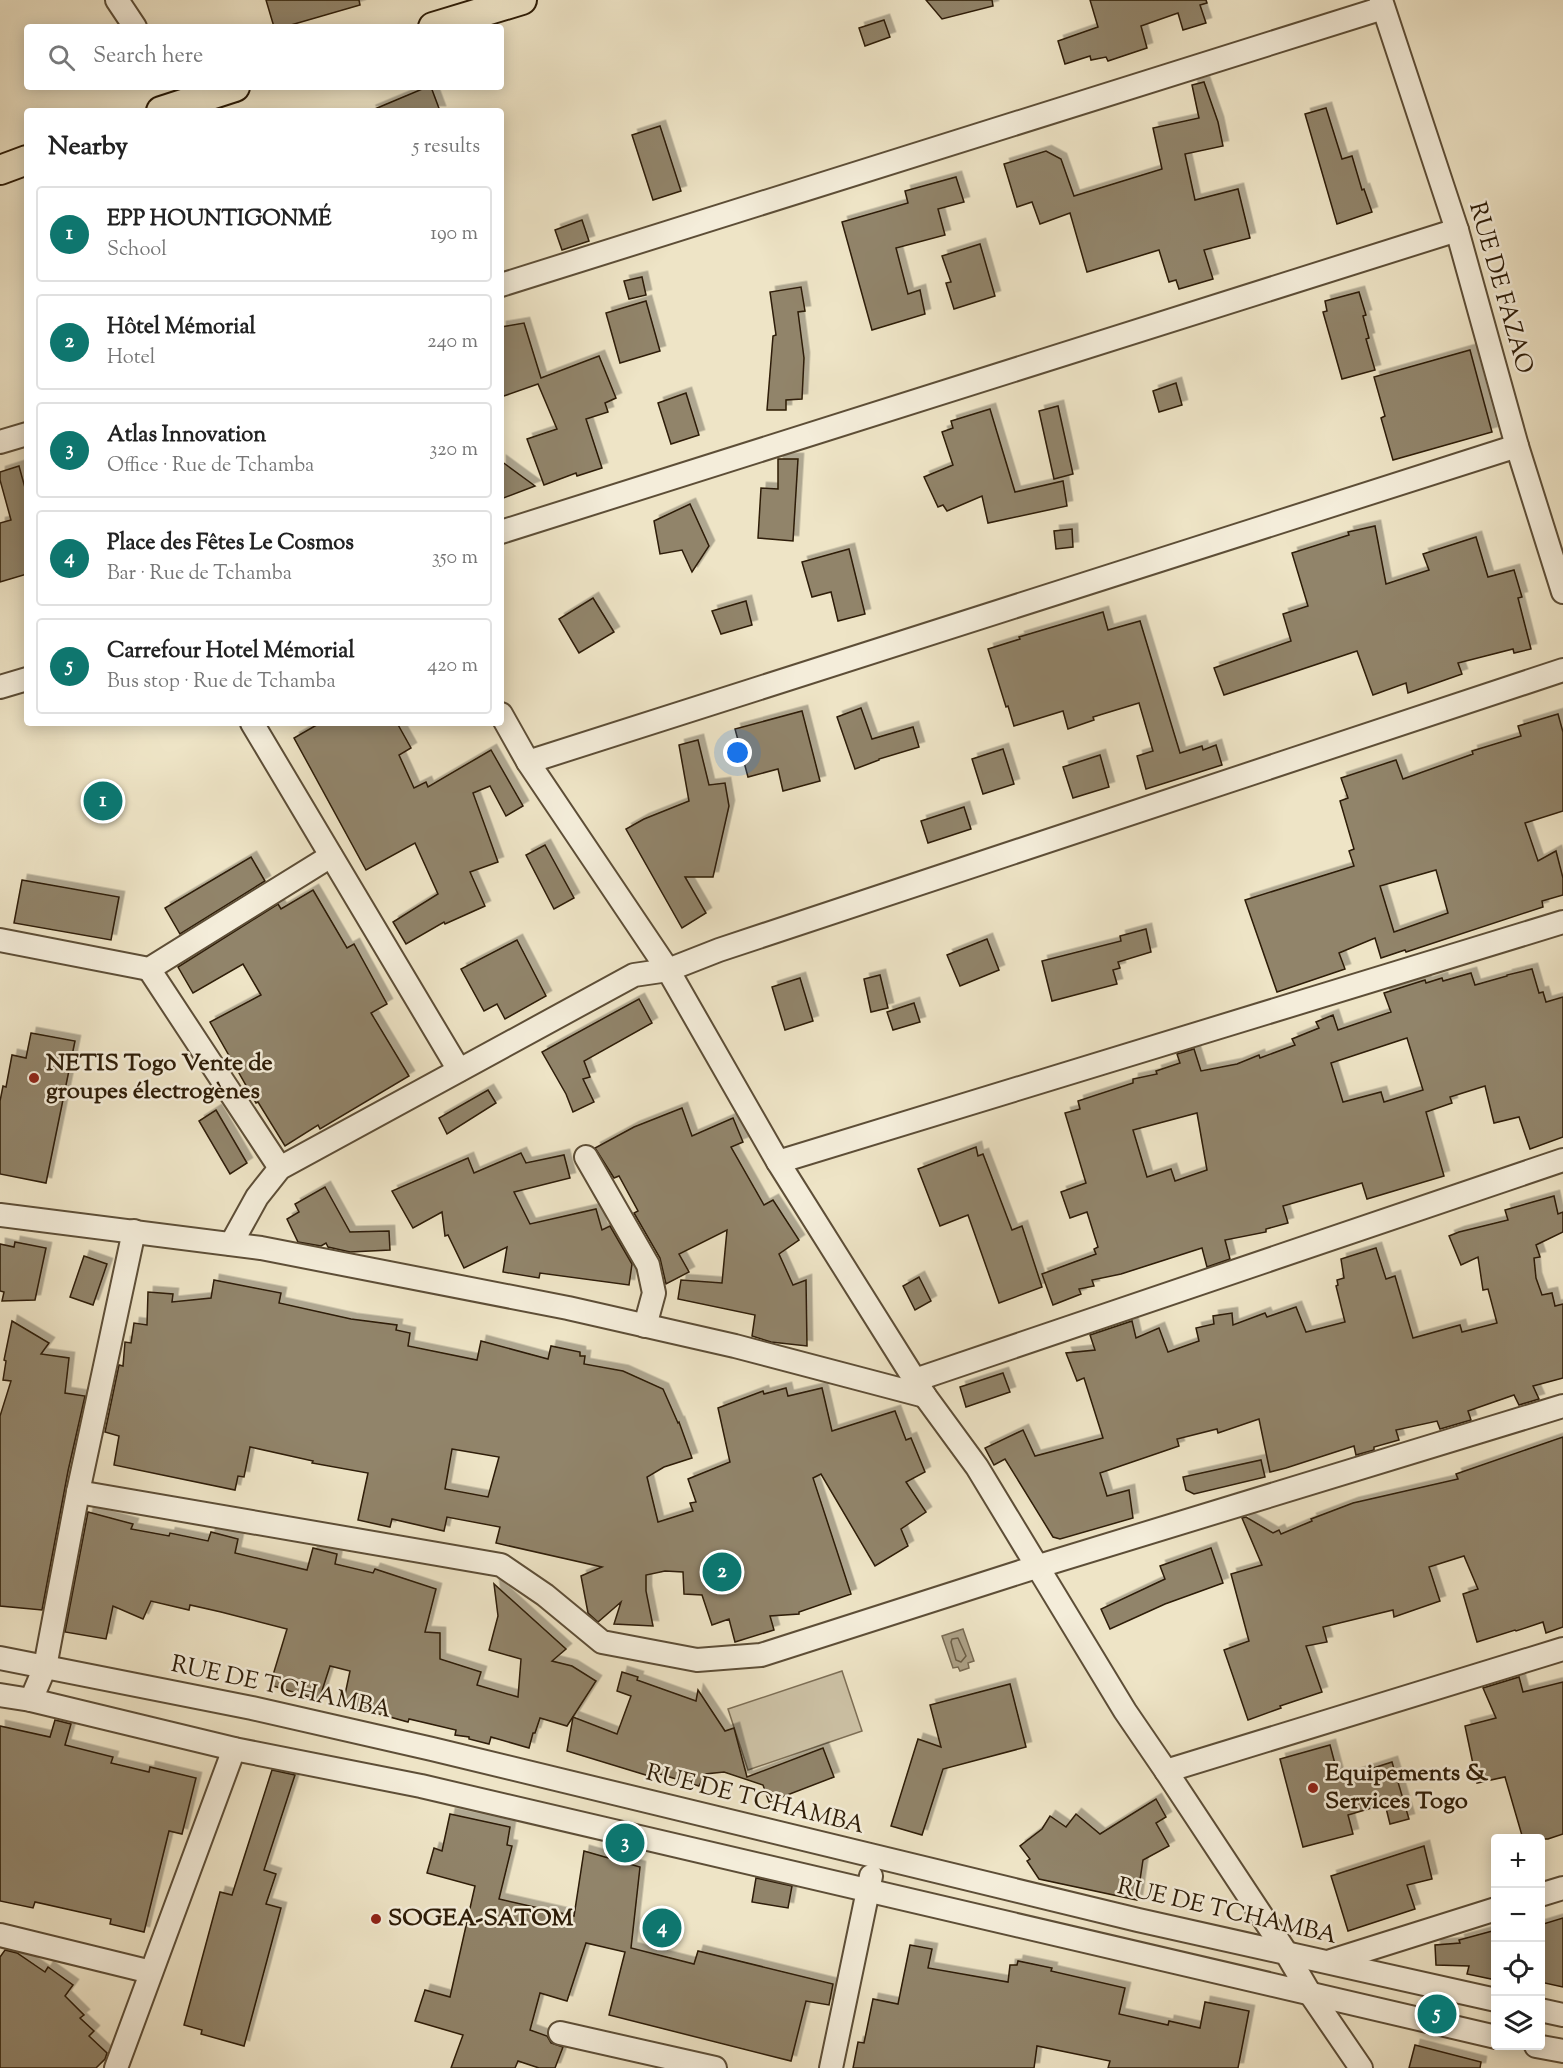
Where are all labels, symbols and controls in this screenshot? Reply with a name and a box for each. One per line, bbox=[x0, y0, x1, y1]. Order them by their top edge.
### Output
search box bbox=[24, 24, 504, 90]
icon: search bbox=[45, 41, 78, 74]
text: Search here bbox=[93, 41, 203, 73]
text: Nearby bbox=[48, 129, 128, 166]
text: 5 results bbox=[413, 133, 480, 162]
street label: RUE DE FAZAO bbox=[1459, 198, 1541, 378]
text: EPP HOUNTIGONMÉ bbox=[107, 204, 332, 236]
text: 1 bbox=[66, 220, 73, 249]
text: 190 m bbox=[430, 220, 478, 249]
text: School bbox=[107, 236, 167, 265]
text: Hôtel Mémorial bbox=[107, 312, 256, 344]
text: 2 bbox=[65, 328, 74, 357]
text: 240 m bbox=[427, 328, 478, 357]
text: Hotel bbox=[107, 344, 155, 373]
text: Atlas Innovation bbox=[107, 420, 266, 452]
text: 3 bbox=[65, 436, 74, 465]
text: 320 m bbox=[429, 436, 478, 465]
text: Office · Rue de Tchamba bbox=[107, 452, 314, 481]
text: Place des Fêtes Le Cosmos bbox=[107, 528, 354, 560]
text: 4 bbox=[64, 544, 75, 573]
text: 350 m bbox=[432, 544, 478, 573]
text: Bar · Rue de Tchamba bbox=[107, 560, 292, 589]
text: Carrefour Hotel Mémorial bbox=[107, 636, 355, 668]
text: 5 bbox=[66, 652, 73, 681]
text: 420 m bbox=[427, 652, 478, 681]
text: Bus stop · Rue de Tchamba bbox=[107, 668, 336, 697]
your location bbox=[723, 738, 752, 767]
pin: 1 bbox=[84, 778, 122, 824]
place label: NETIS Togo Vente de groupes électrogènes bbox=[46, 1047, 273, 1109]
marker: NETIS Togo Vente de groupes électrogènes bbox=[27, 1071, 41, 1085]
pin: 2 bbox=[702, 1550, 742, 1594]
street label: RUE DE TCHAMBA bbox=[168, 1648, 395, 1728]
street label: RUE DE TCHAMBA bbox=[642, 1756, 868, 1844]
place label: Equipements & Services Togo bbox=[1325, 1757, 1489, 1819]
marker: Equipements & Services Togo bbox=[1306, 1781, 1320, 1795]
pin: 3 bbox=[606, 1820, 644, 1866]
map controls bbox=[1491, 1834, 1545, 2050]
button: + bbox=[1491, 1834, 1545, 1888]
street label: RUE DE TCHAMBA bbox=[1114, 1870, 1341, 1954]
button: − bbox=[1491, 1888, 1545, 1942]
place label: SOGEA-SATOM bbox=[388, 1902, 574, 1936]
pin: 4 bbox=[642, 1906, 682, 1950]
marker: SOGEA-SATOM bbox=[369, 1912, 383, 1926]
button: locate bbox=[1491, 1942, 1545, 1996]
pin: 5 bbox=[1418, 1992, 1456, 2036]
button: layers bbox=[1491, 1996, 1545, 2050]

